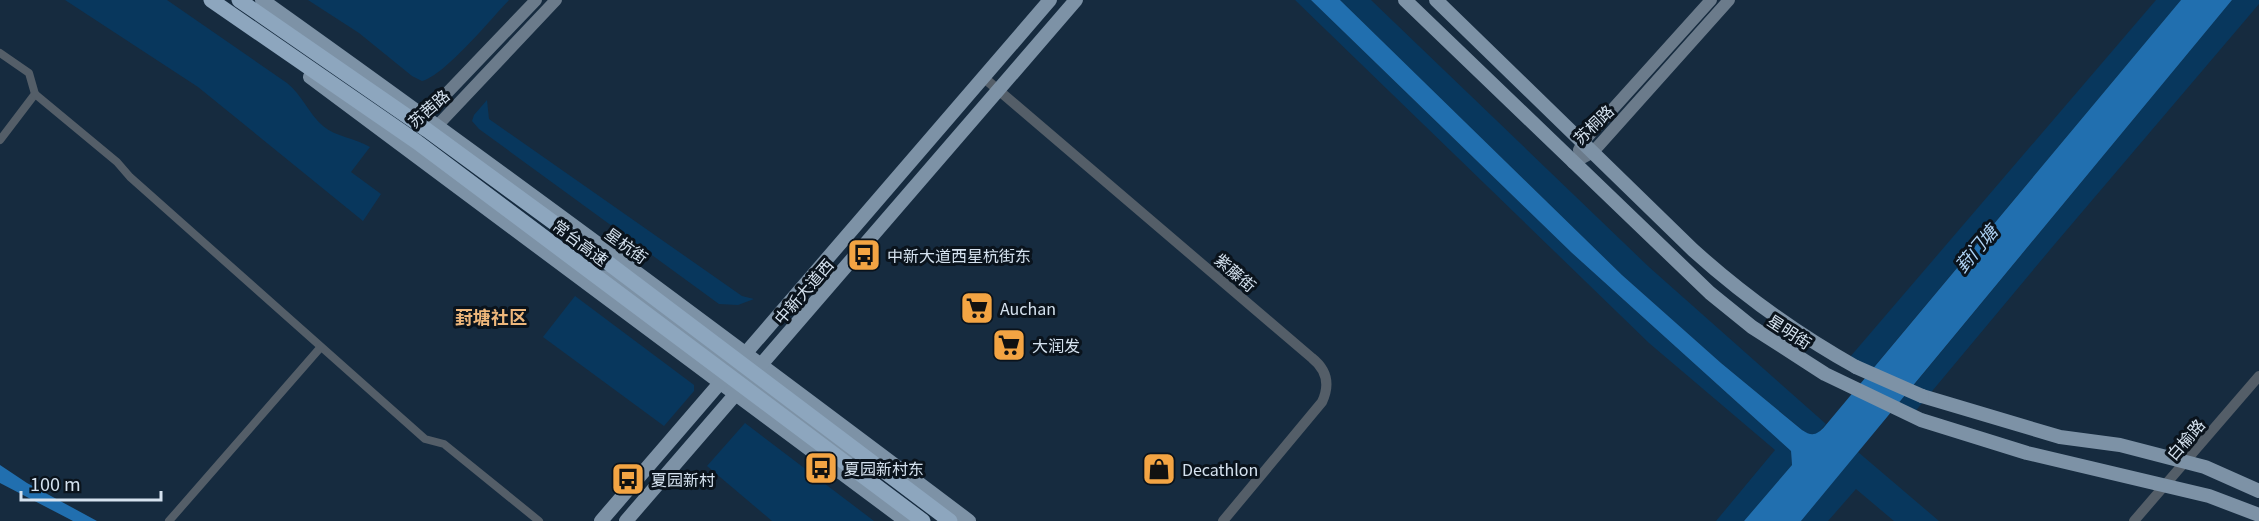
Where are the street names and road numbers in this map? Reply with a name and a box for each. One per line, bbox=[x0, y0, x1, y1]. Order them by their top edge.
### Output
street label: 苏茜路 bbox=[402, 83, 454, 133]
street label: 苏桐路 bbox=[1567, 99, 1619, 149]
street label: 常台高速 bbox=[548, 213, 614, 271]
street label: 星杭街 bbox=[601, 221, 653, 269]
street label: 紫藤街 bbox=[1210, 247, 1262, 297]
street label: 中新大道西 bbox=[768, 253, 838, 329]
street label: 星明街 bbox=[1763, 308, 1817, 354]
street label: 白榆路 bbox=[2160, 413, 2210, 465]

